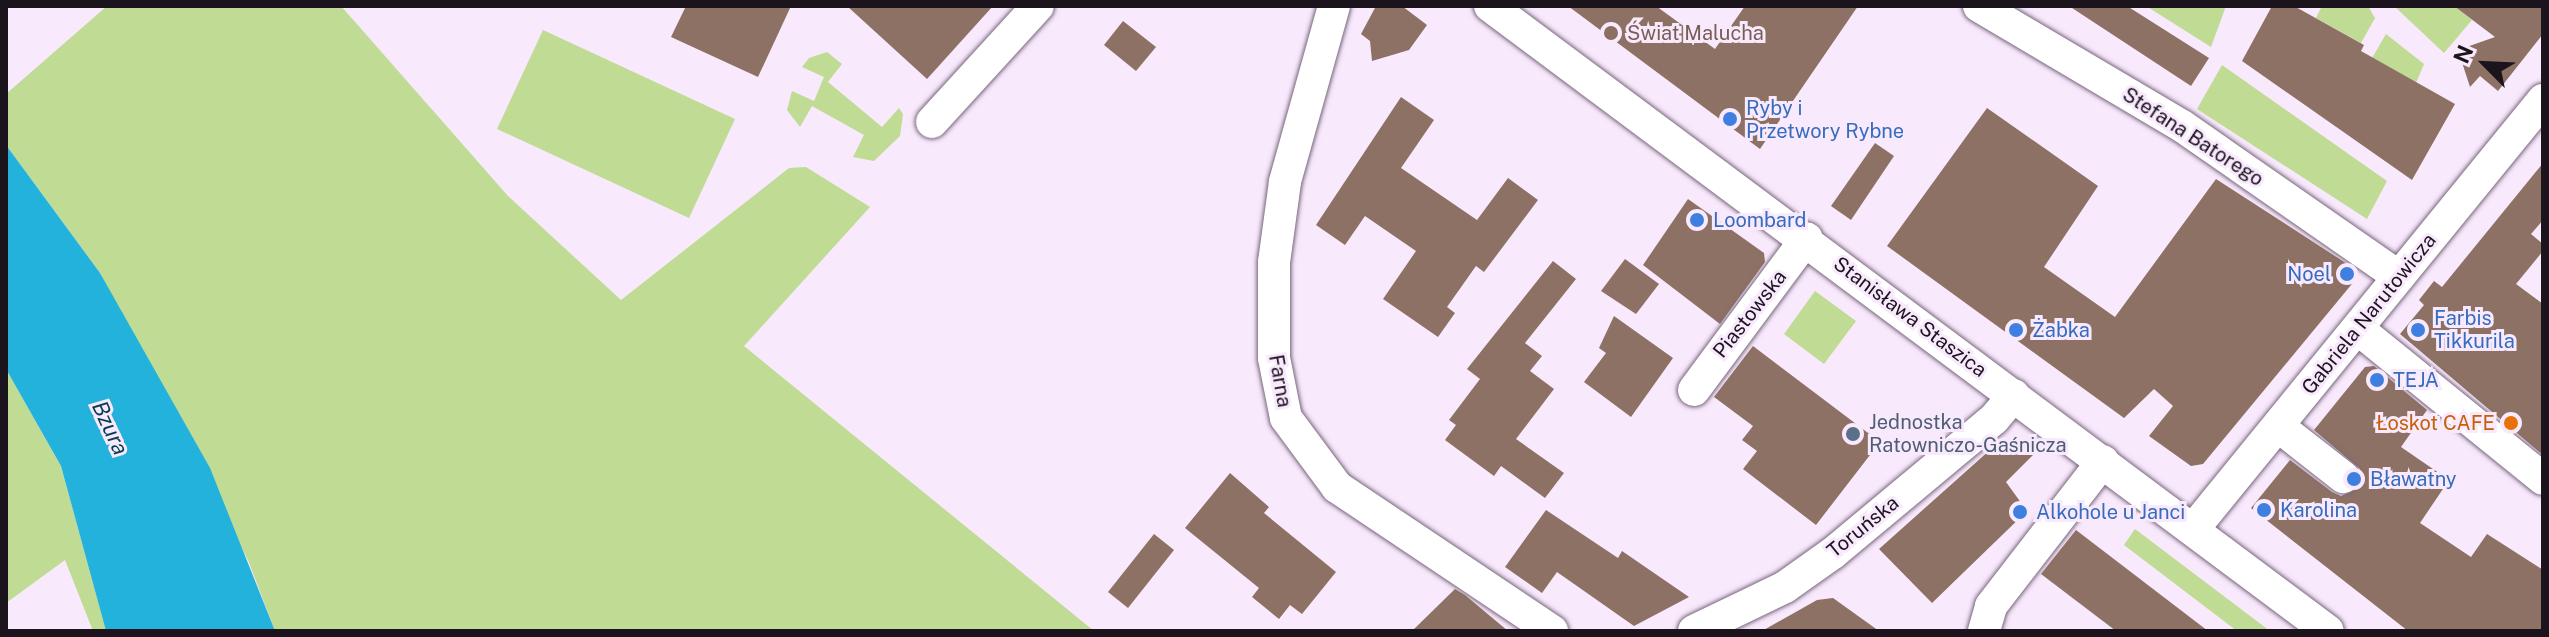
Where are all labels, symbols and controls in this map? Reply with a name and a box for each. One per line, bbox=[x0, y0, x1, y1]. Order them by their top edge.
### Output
place label: Świat Malucha bbox=[1627, 21, 1764, 45]
marker: Świat Malucha bbox=[1602, 24, 1620, 42]
north arrow bbox=[2445, 24, 2525, 104]
text: N bbox=[2448, 41, 2478, 67]
street label: Stefana Batorego bbox=[2118, 83, 2268, 191]
place label: Ryby i Przetwory Rybne bbox=[1746, 96, 1904, 143]
marker: Ryby i Przetwory Rybne bbox=[1721, 110, 1739, 128]
place label: Loombard bbox=[1713, 208, 1807, 232]
marker: Loombard bbox=[1688, 211, 1706, 229]
street label: Gabriela Narutowicza bbox=[2297, 229, 2441, 399]
street label: Stanisława Staszica bbox=[1829, 252, 1991, 382]
place label: Noel bbox=[2287, 262, 2331, 286]
street label: Piastowska bbox=[1708, 265, 1792, 363]
marker: Noel bbox=[2338, 265, 2356, 283]
place label: Farbis Tikkurila bbox=[2434, 306, 2515, 353]
place label: Żabka bbox=[2032, 318, 2090, 342]
marker: Żabka bbox=[2007, 321, 2025, 339]
marker: Farbis Tikkurila bbox=[2409, 321, 2427, 339]
street label: Farna bbox=[1264, 353, 1296, 409]
place label: TEJA bbox=[2393, 368, 2439, 392]
marker: TEJA bbox=[2368, 371, 2386, 389]
water label: Bzura bbox=[86, 397, 134, 459]
place label: Jednostka Ratowniczo-Gaśnicza bbox=[1869, 410, 2067, 457]
place label: Łoskot CAFE bbox=[2376, 411, 2495, 435]
marker: Łoskot CAFE bbox=[2502, 414, 2520, 432]
marker: Jednostka Ratowniczo-Gaśnicza bbox=[1844, 425, 1862, 443]
place label: Bławatny bbox=[2370, 467, 2457, 491]
marker: Bławatny bbox=[2345, 470, 2363, 488]
street label: Toruńska bbox=[1822, 491, 1904, 563]
place label: Karolina bbox=[2280, 498, 2357, 522]
place label: Alkohole u Janci bbox=[2036, 500, 2185, 524]
marker: Karolina bbox=[2255, 501, 2273, 519]
marker: Alkohole u Janci bbox=[2011, 503, 2029, 521]

